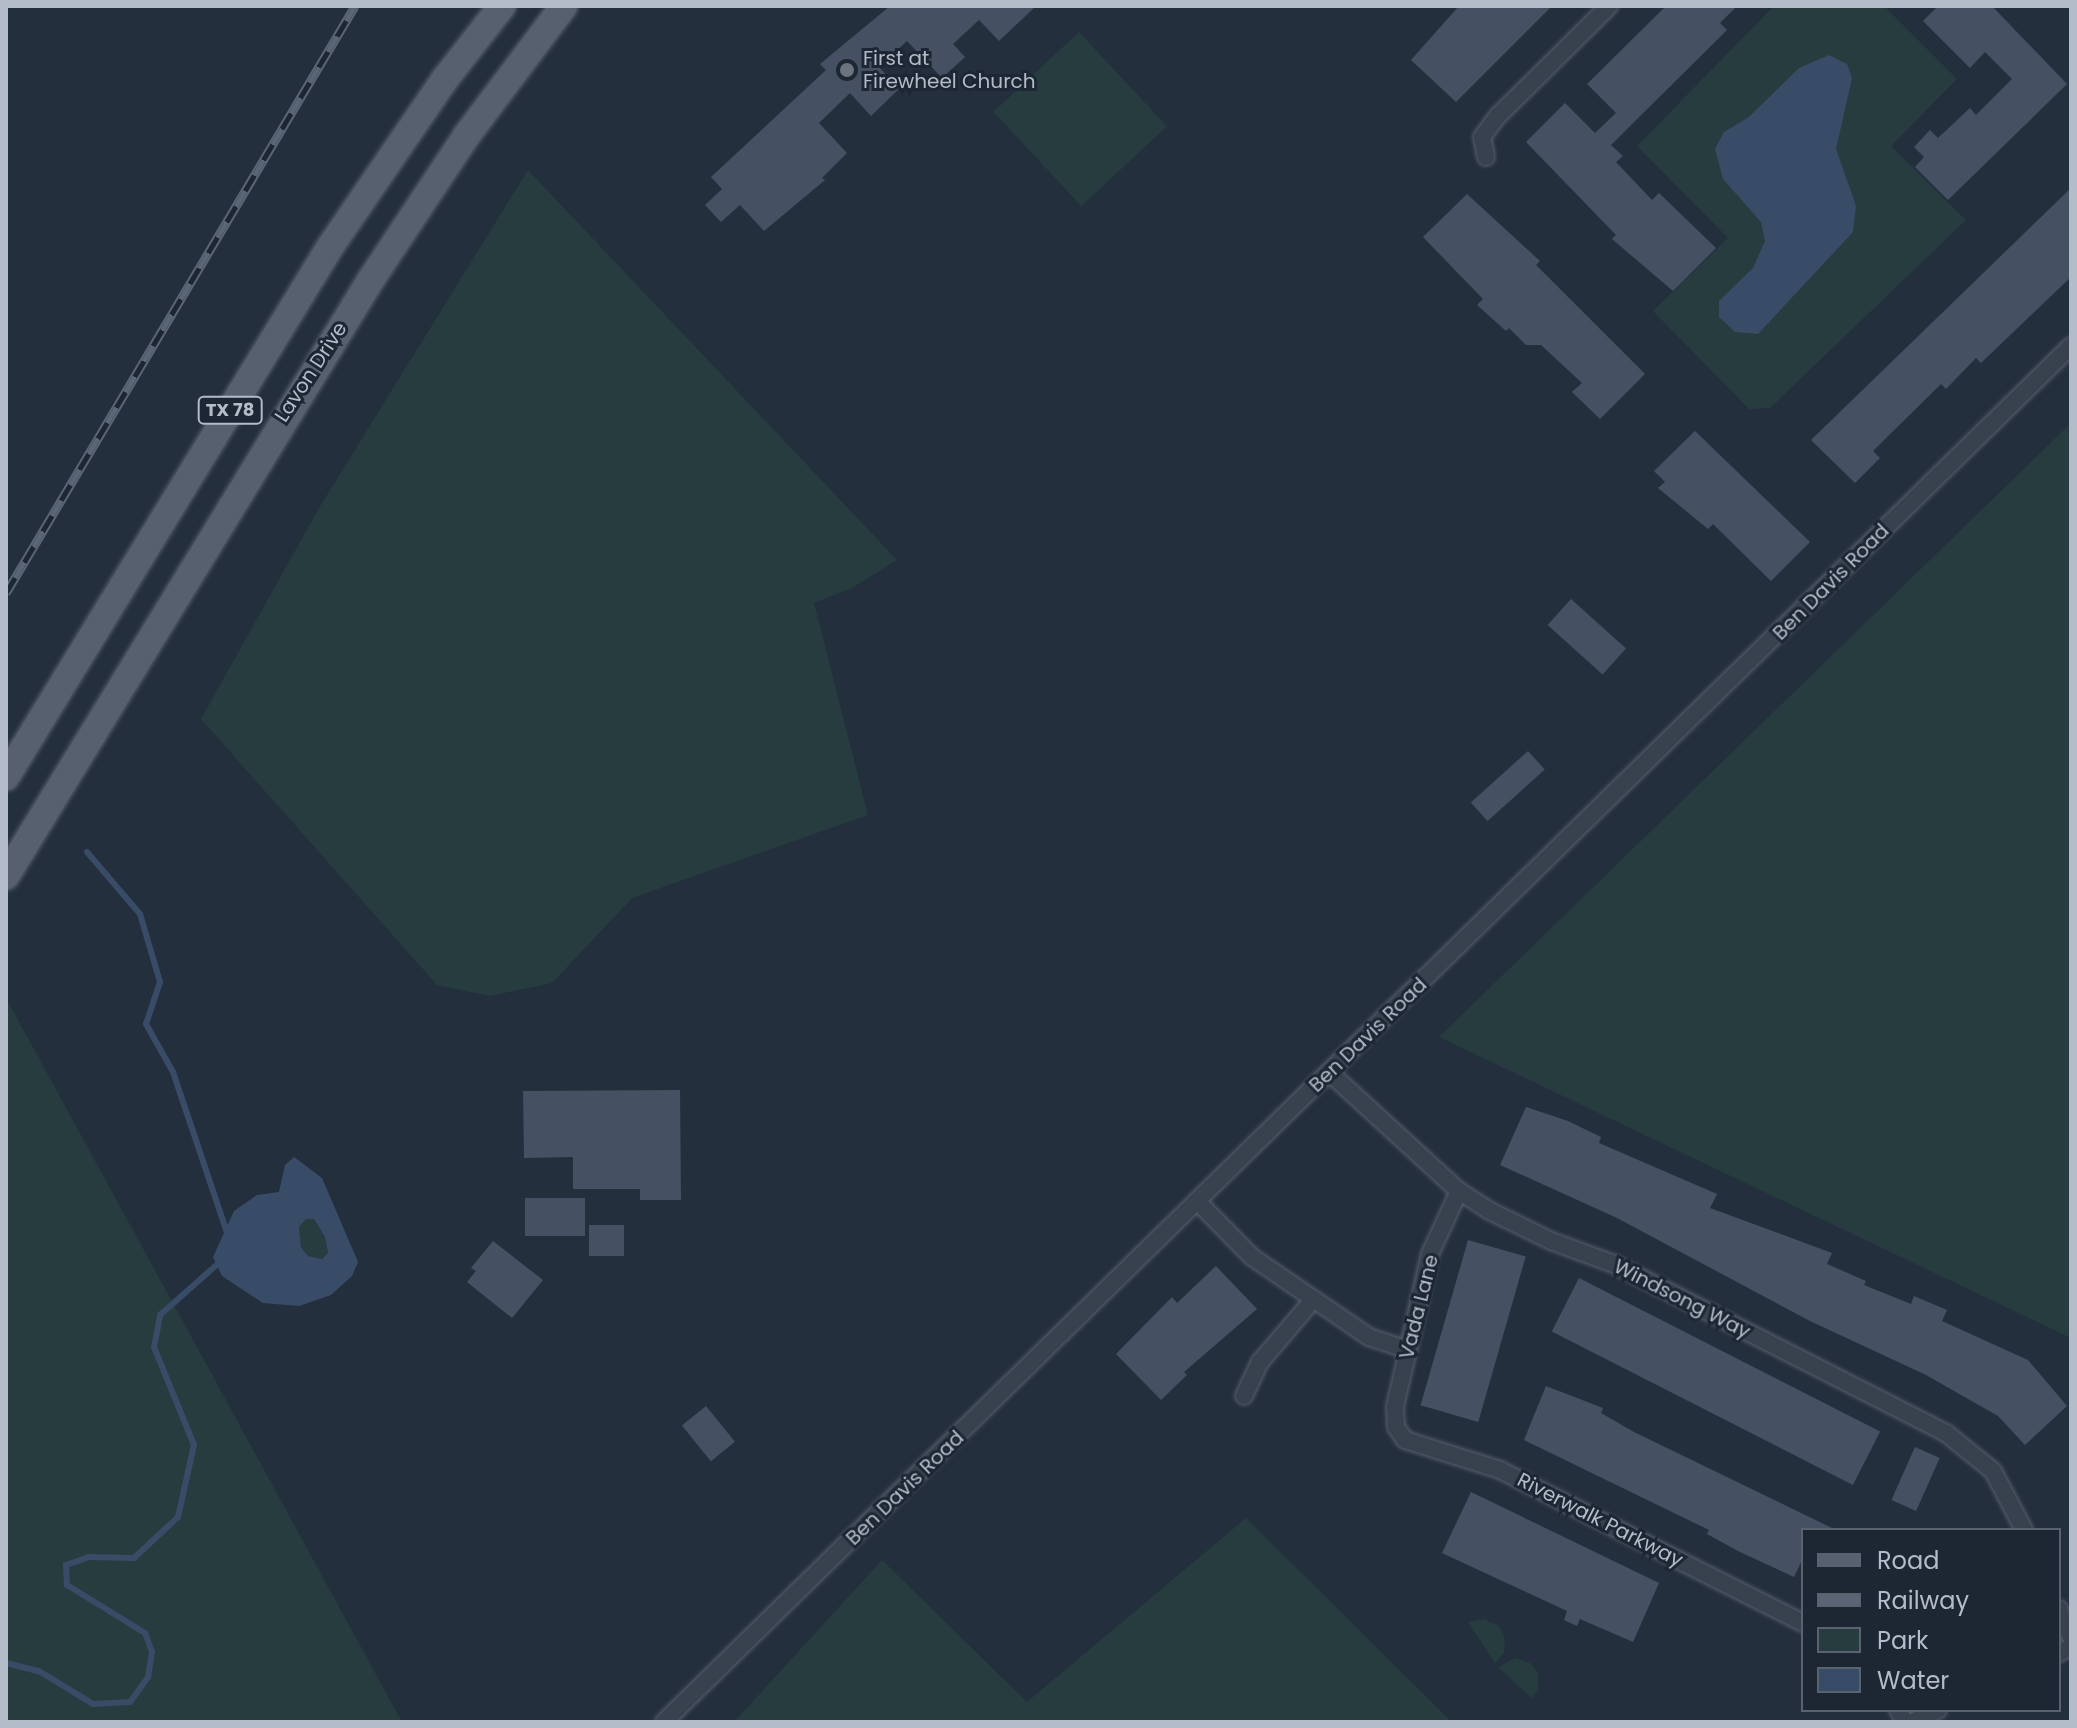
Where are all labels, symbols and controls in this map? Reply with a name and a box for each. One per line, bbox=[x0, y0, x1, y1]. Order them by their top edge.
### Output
place label: First at Firewheel Church bbox=[863, 46, 1036, 93]
marker: First at Firewheel Church bbox=[838, 61, 856, 79]
street label: Lavon Drive bbox=[270, 317, 352, 427]
road number: TX 78 bbox=[196, 396, 264, 424]
street label: Ben Davis Road bbox=[1768, 519, 1894, 645]
street label: Ben Davis Road bbox=[1304, 973, 1432, 1097]
street label: Vada Lane bbox=[1394, 1252, 1444, 1362]
street label: Windsong Way bbox=[1610, 1254, 1754, 1344]
street label: Ben Davis Road bbox=[841, 1426, 969, 1550]
street label: Riverwalk Parkway bbox=[1513, 1468, 1687, 1572]
legend bbox=[1801, 1528, 2061, 1712]
text: Road bbox=[1877, 1544, 1939, 1577]
text: Railway bbox=[1877, 1584, 1969, 1617]
text: Park bbox=[1877, 1624, 1928, 1657]
text: Water bbox=[1877, 1664, 1949, 1697]

